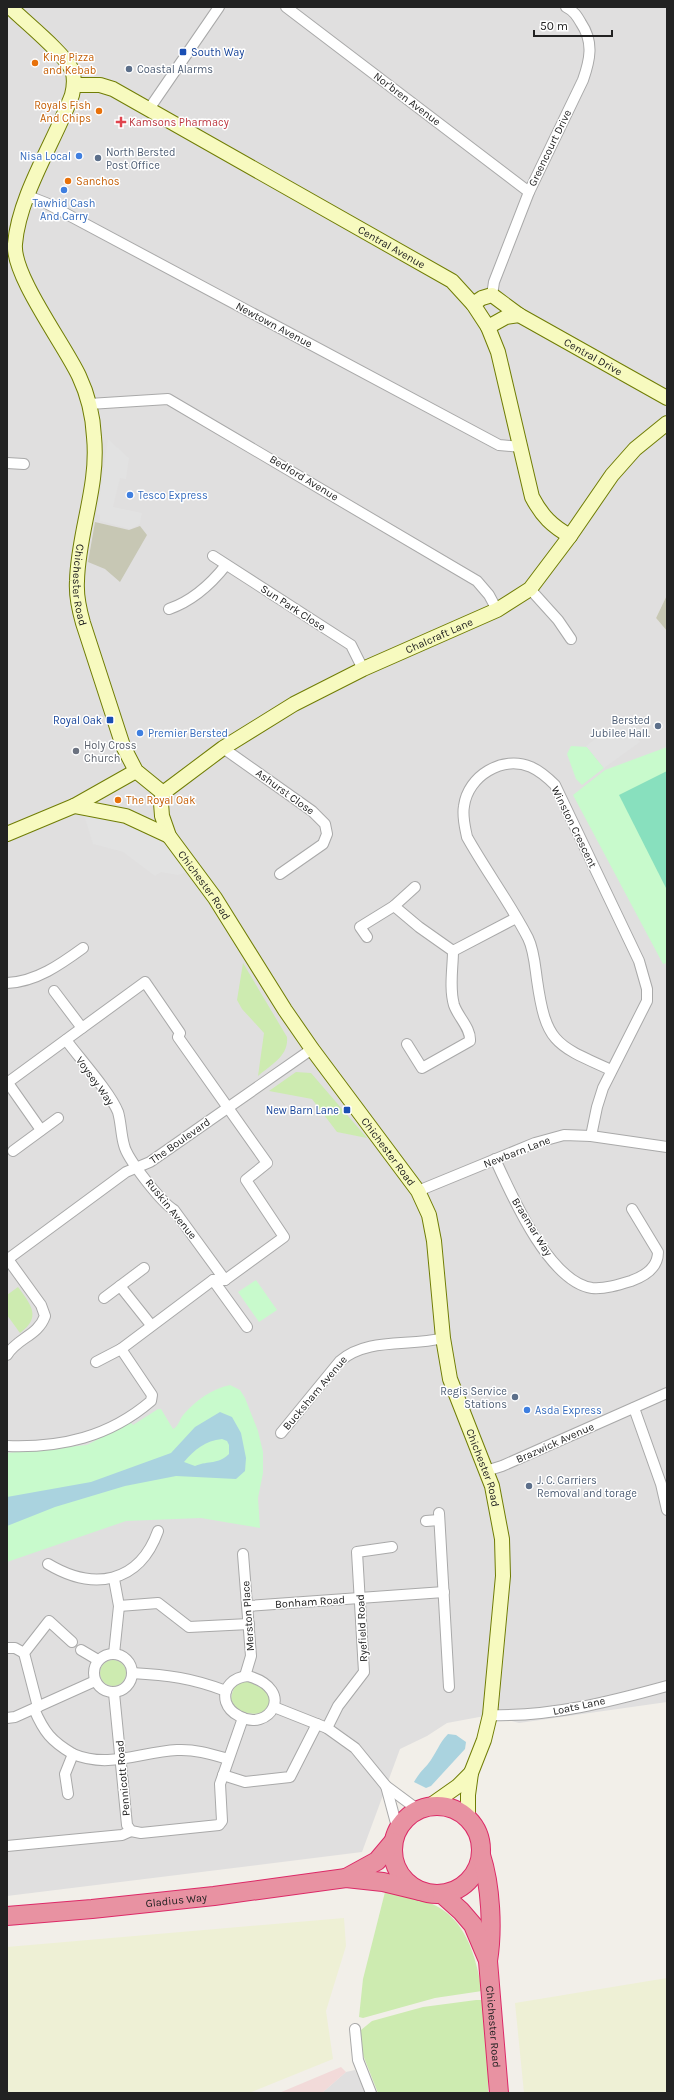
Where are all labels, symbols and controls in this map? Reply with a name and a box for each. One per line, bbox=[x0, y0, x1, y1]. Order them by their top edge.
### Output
scale bar bbox=[534, 12, 612, 38]
text: 50 m bbox=[540, 19, 568, 33]
place label: South Way bbox=[191, 46, 244, 59]
marker: South Way bbox=[178, 47, 188, 57]
place label: King Pizza and Kebab bbox=[43, 51, 96, 77]
marker: King Pizza and Kebab bbox=[30, 58, 40, 68]
place label: Coastal Alarms bbox=[137, 63, 213, 76]
marker: Coastal Alarms bbox=[124, 64, 134, 74]
street label: Nor'bren Avenue bbox=[371, 70, 443, 129]
place label: Royals Fish And Chips bbox=[34, 99, 91, 125]
marker: Royals Fish And Chips bbox=[94, 106, 104, 116]
street label: Greencourt Drive bbox=[526, 107, 574, 188]
place label: Kamsons Pharmacy bbox=[129, 116, 229, 129]
marker: Kamsons Pharmacy bbox=[116, 117, 126, 127]
place label: North Bersted Post Office bbox=[106, 146, 175, 172]
place label: Nisa Local bbox=[20, 150, 71, 163]
marker: Nisa Local bbox=[74, 151, 84, 161]
marker: North Bersted Post Office bbox=[93, 153, 103, 163]
place label: Sanchos bbox=[76, 175, 120, 188]
marker: Sanchos bbox=[63, 176, 73, 186]
marker: Tawhid Cash And Carry bbox=[59, 185, 69, 195]
place label: Tawhid Cash And Carry bbox=[33, 197, 95, 223]
street label: Central Avenue bbox=[356, 223, 428, 271]
street label: Newtown Avenue bbox=[234, 299, 315, 351]
street label: Central Drive bbox=[562, 335, 625, 378]
street label: Bedford Avenue bbox=[267, 452, 341, 504]
place label: Tesco Express bbox=[138, 489, 208, 502]
marker: Tesco Express bbox=[125, 490, 135, 500]
street label: Chichester Road bbox=[70, 543, 90, 627]
street label: Sun Park Close bbox=[258, 582, 328, 634]
street label: Chalcraft Lane bbox=[403, 615, 475, 656]
place label: Royal Oak bbox=[53, 714, 102, 727]
place label: Bersted Jubilee Hall. bbox=[591, 714, 650, 740]
marker: Royal Oak bbox=[105, 715, 115, 725]
marker: Bersted Jubilee Hall. bbox=[653, 721, 663, 731]
place label: Premier Bersted bbox=[148, 727, 228, 740]
marker: Premier Bersted bbox=[135, 728, 145, 738]
place label: Holy Cross Church bbox=[84, 739, 137, 765]
marker: Holy Cross Church bbox=[71, 746, 81, 756]
street label: Ashurst Close bbox=[253, 766, 317, 818]
street label: Winston Crescent bbox=[549, 784, 599, 870]
place label: The Royal Oak bbox=[126, 794, 195, 807]
marker: The Royal Oak bbox=[113, 795, 123, 805]
street label: Chichester Road bbox=[175, 848, 233, 922]
street label: Voysey Way bbox=[73, 1054, 117, 1108]
place label: New Barn Lane bbox=[266, 1104, 339, 1117]
marker: New Barn Lane bbox=[342, 1105, 352, 1115]
street label: The Boulevard bbox=[147, 1115, 213, 1167]
street label: Chichester Road bbox=[359, 1115, 418, 1188]
street label: Newbarn Lane bbox=[482, 1133, 553, 1171]
street label: Ruskin Avenue bbox=[143, 1176, 200, 1242]
street label: Braemar Way bbox=[509, 1196, 555, 1258]
street label: Bucksham Avenue bbox=[280, 1353, 350, 1433]
place label: Regis Service Stations bbox=[440, 1385, 507, 1411]
marker: Regis Service Stations bbox=[510, 1392, 520, 1402]
place label: Asda Express bbox=[535, 1404, 602, 1417]
marker: Asda Express bbox=[522, 1405, 532, 1415]
street label: Brazwick Avenue bbox=[514, 1420, 596, 1466]
street label: Chichester Road bbox=[464, 1427, 502, 1508]
place label: J. C. Carriers Removal and torage bbox=[537, 1474, 637, 1500]
marker: J. C. Carriers Removal and torage bbox=[524, 1481, 534, 1491]
street label: Merston Place bbox=[239, 1580, 257, 1652]
street label: Bonham Road bbox=[274, 1593, 346, 1611]
street label: Ryefield Road bbox=[354, 1594, 370, 1662]
street label: Loats Lane bbox=[552, 1694, 607, 1718]
street label: Pennicott Road bbox=[113, 1739, 133, 1817]
street label: Gladius Way bbox=[145, 1890, 208, 1910]
street label: Chichester Road bbox=[484, 1985, 503, 2068]

